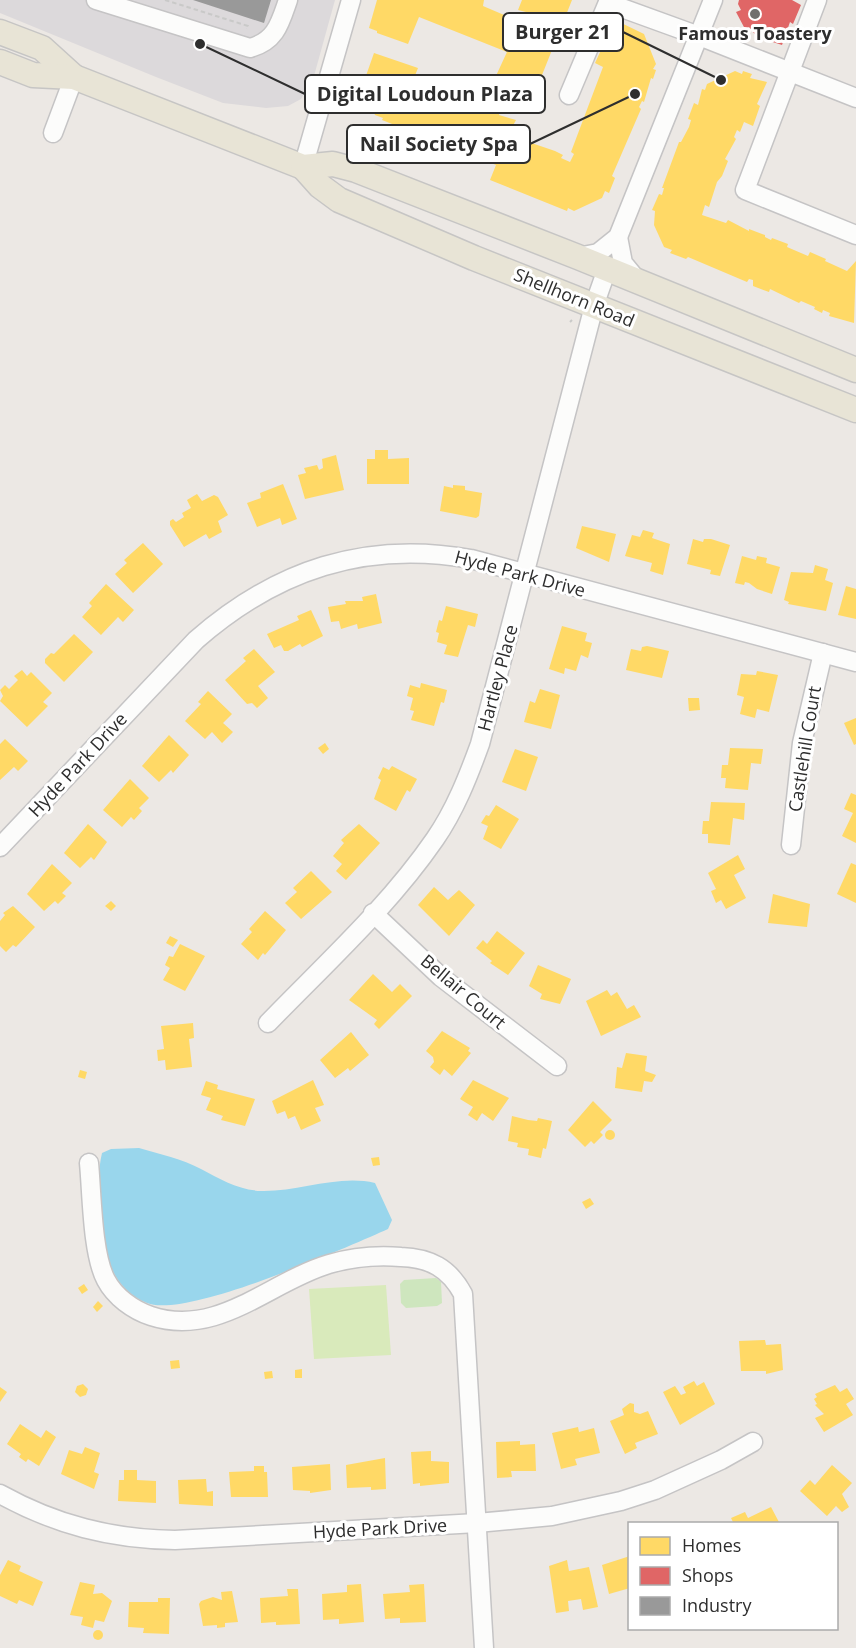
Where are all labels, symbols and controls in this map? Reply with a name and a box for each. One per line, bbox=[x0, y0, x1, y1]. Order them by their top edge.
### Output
marker: Famous Toastery bbox=[748, 7, 762, 21]
callout: Burger 21 bbox=[503, 13, 623, 51]
text: Burger 21 bbox=[515, 18, 611, 45]
place label: Famous Toastery bbox=[678, 21, 832, 45]
callout: Digital Loudoun Plaza bbox=[305, 75, 545, 113]
text: Digital Loudoun Plaza bbox=[317, 80, 533, 107]
callout: Nail Society Spa bbox=[347, 125, 530, 163]
text: Nail Society Spa bbox=[360, 130, 518, 157]
street label: Shellhorn Road bbox=[511, 262, 638, 332]
street label: Hyde Park Drive bbox=[452, 544, 588, 602]
street label: Hartley Place bbox=[471, 622, 523, 734]
street label: Castlehill Court bbox=[782, 684, 826, 814]
street label: Hyde Park Drive bbox=[23, 707, 132, 822]
street label: Bellair Court bbox=[416, 948, 511, 1034]
street label: Hyde Park Drive bbox=[312, 1512, 448, 1544]
legend bbox=[628, 1522, 838, 1630]
text: Homes bbox=[682, 1533, 741, 1557]
text: Shops bbox=[682, 1563, 733, 1587]
text: Industry bbox=[682, 1593, 752, 1617]

